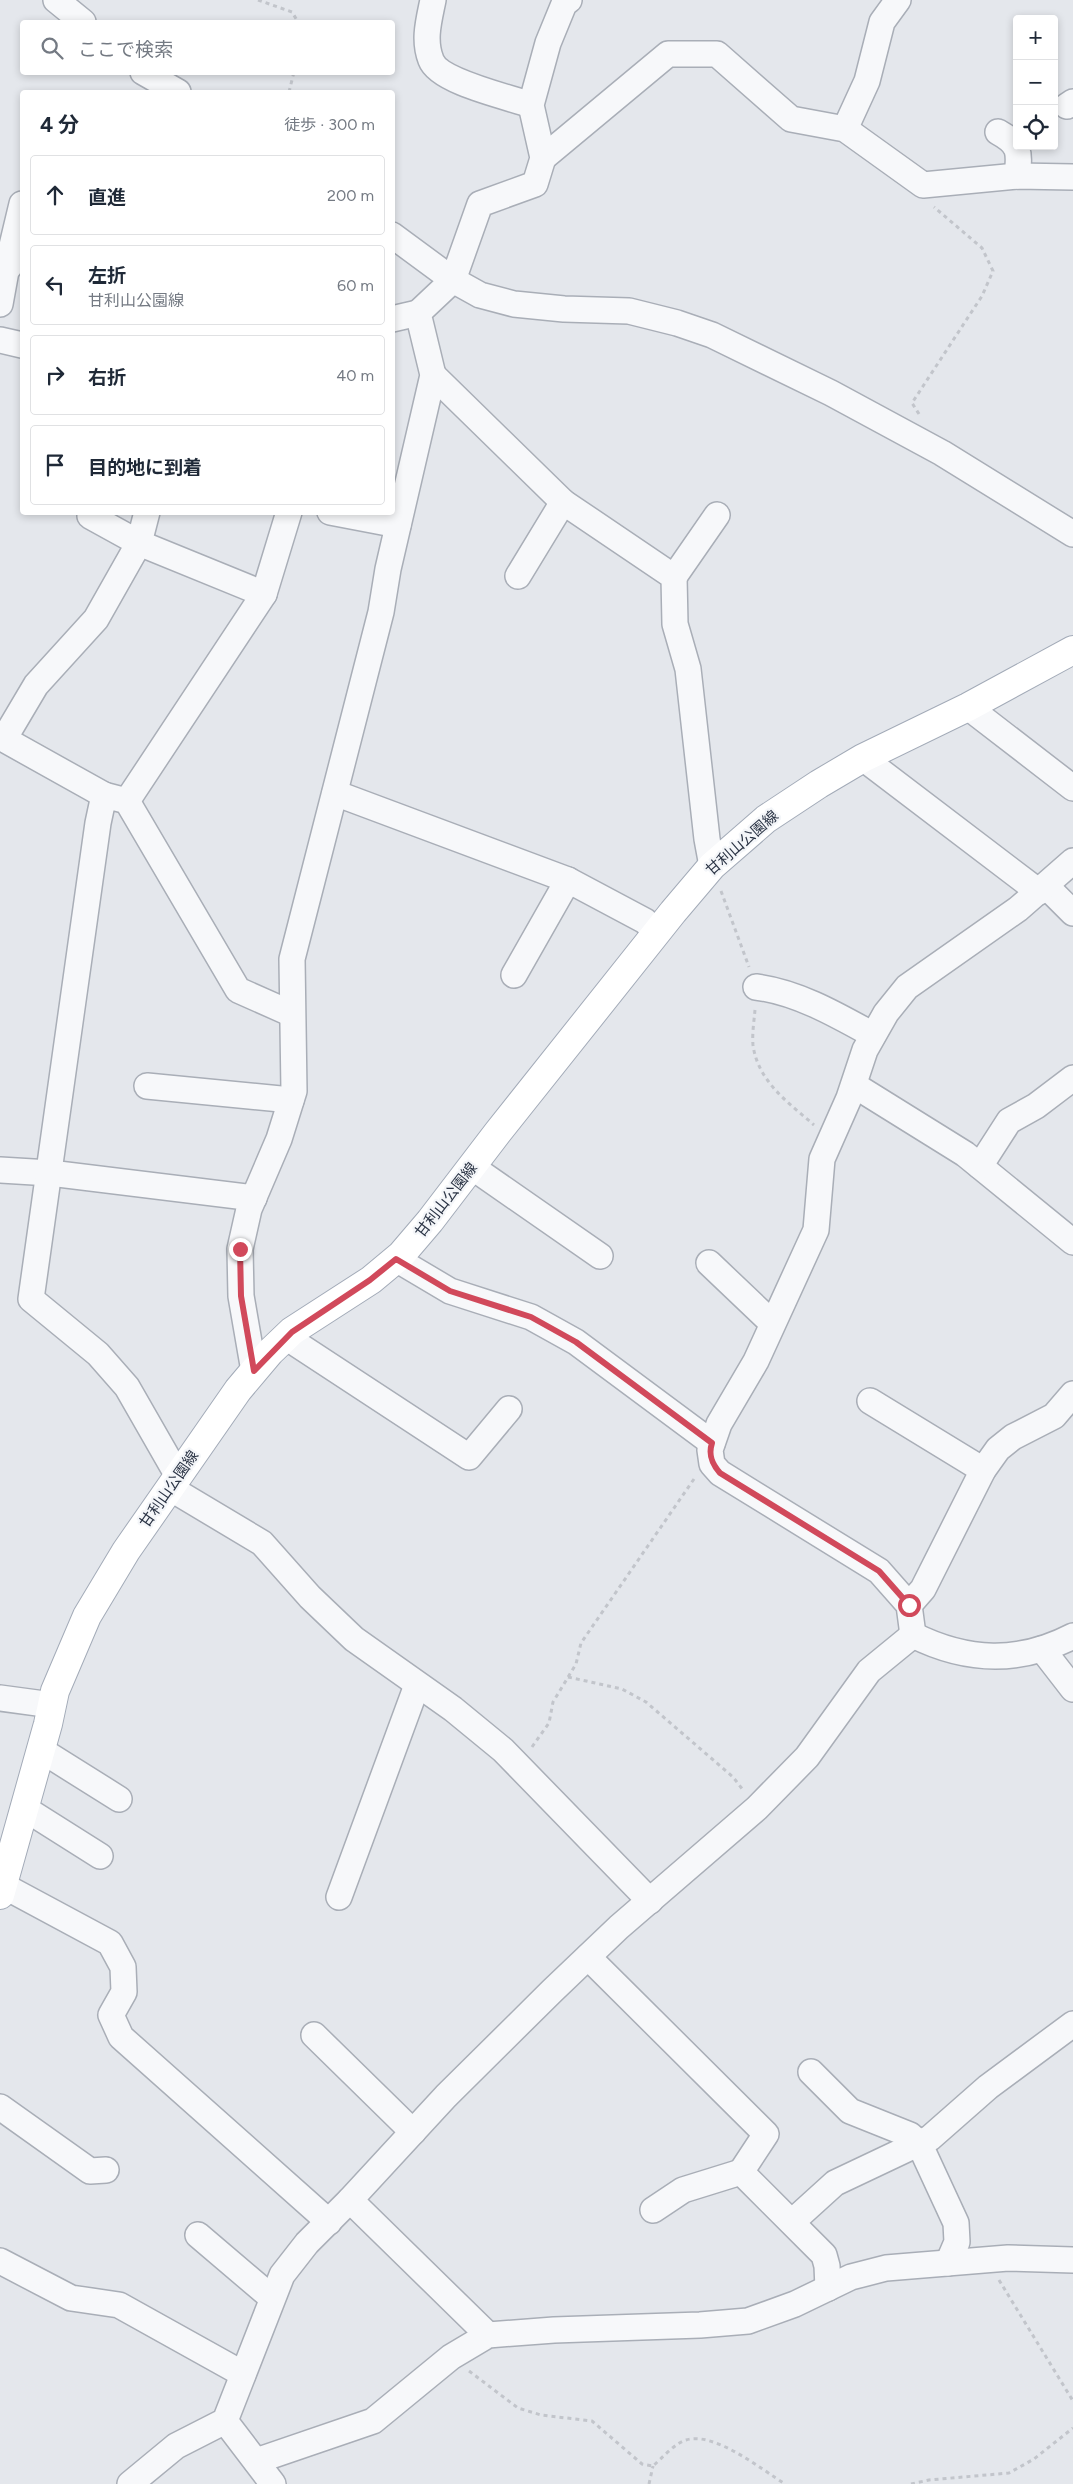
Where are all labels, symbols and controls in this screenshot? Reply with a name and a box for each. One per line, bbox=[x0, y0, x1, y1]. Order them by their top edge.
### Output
map controls bbox=[1013, 15, 1058, 150]
button: + bbox=[1013, 15, 1058, 60]
search box bbox=[20, 20, 395, 75]
icon: search bbox=[38, 34, 66, 62]
text: ここで検索 bbox=[78, 38, 173, 61]
button: − bbox=[1013, 60, 1058, 105]
button: locate bbox=[1013, 105, 1058, 150]
text: 4 分 bbox=[40, 112, 79, 137]
text: 徒歩 · 300 m bbox=[284, 115, 375, 134]
icon: ahead bbox=[41, 181, 69, 209]
text: 直進 bbox=[88, 186, 126, 209]
text: 200 m bbox=[327, 186, 374, 205]
text: 左折 bbox=[88, 264, 126, 287]
icon: left bbox=[41, 271, 69, 299]
text: 60 m bbox=[337, 276, 374, 295]
text: 甘利山公園線 bbox=[88, 291, 184, 310]
icon: right bbox=[41, 361, 69, 389]
text: 右折 bbox=[88, 366, 126, 389]
text: 40 m bbox=[336, 366, 374, 385]
icon: arrive bbox=[41, 451, 69, 479]
text: 目的地に到着 bbox=[88, 456, 202, 479]
street label: 甘利山公園線 bbox=[702, 807, 782, 879]
street label: 甘利山公園線 bbox=[411, 1159, 481, 1241]
route end bbox=[229, 1238, 252, 1261]
street label: 甘利山公園線 bbox=[136, 1447, 202, 1531]
route start bbox=[898, 1594, 921, 1617]

